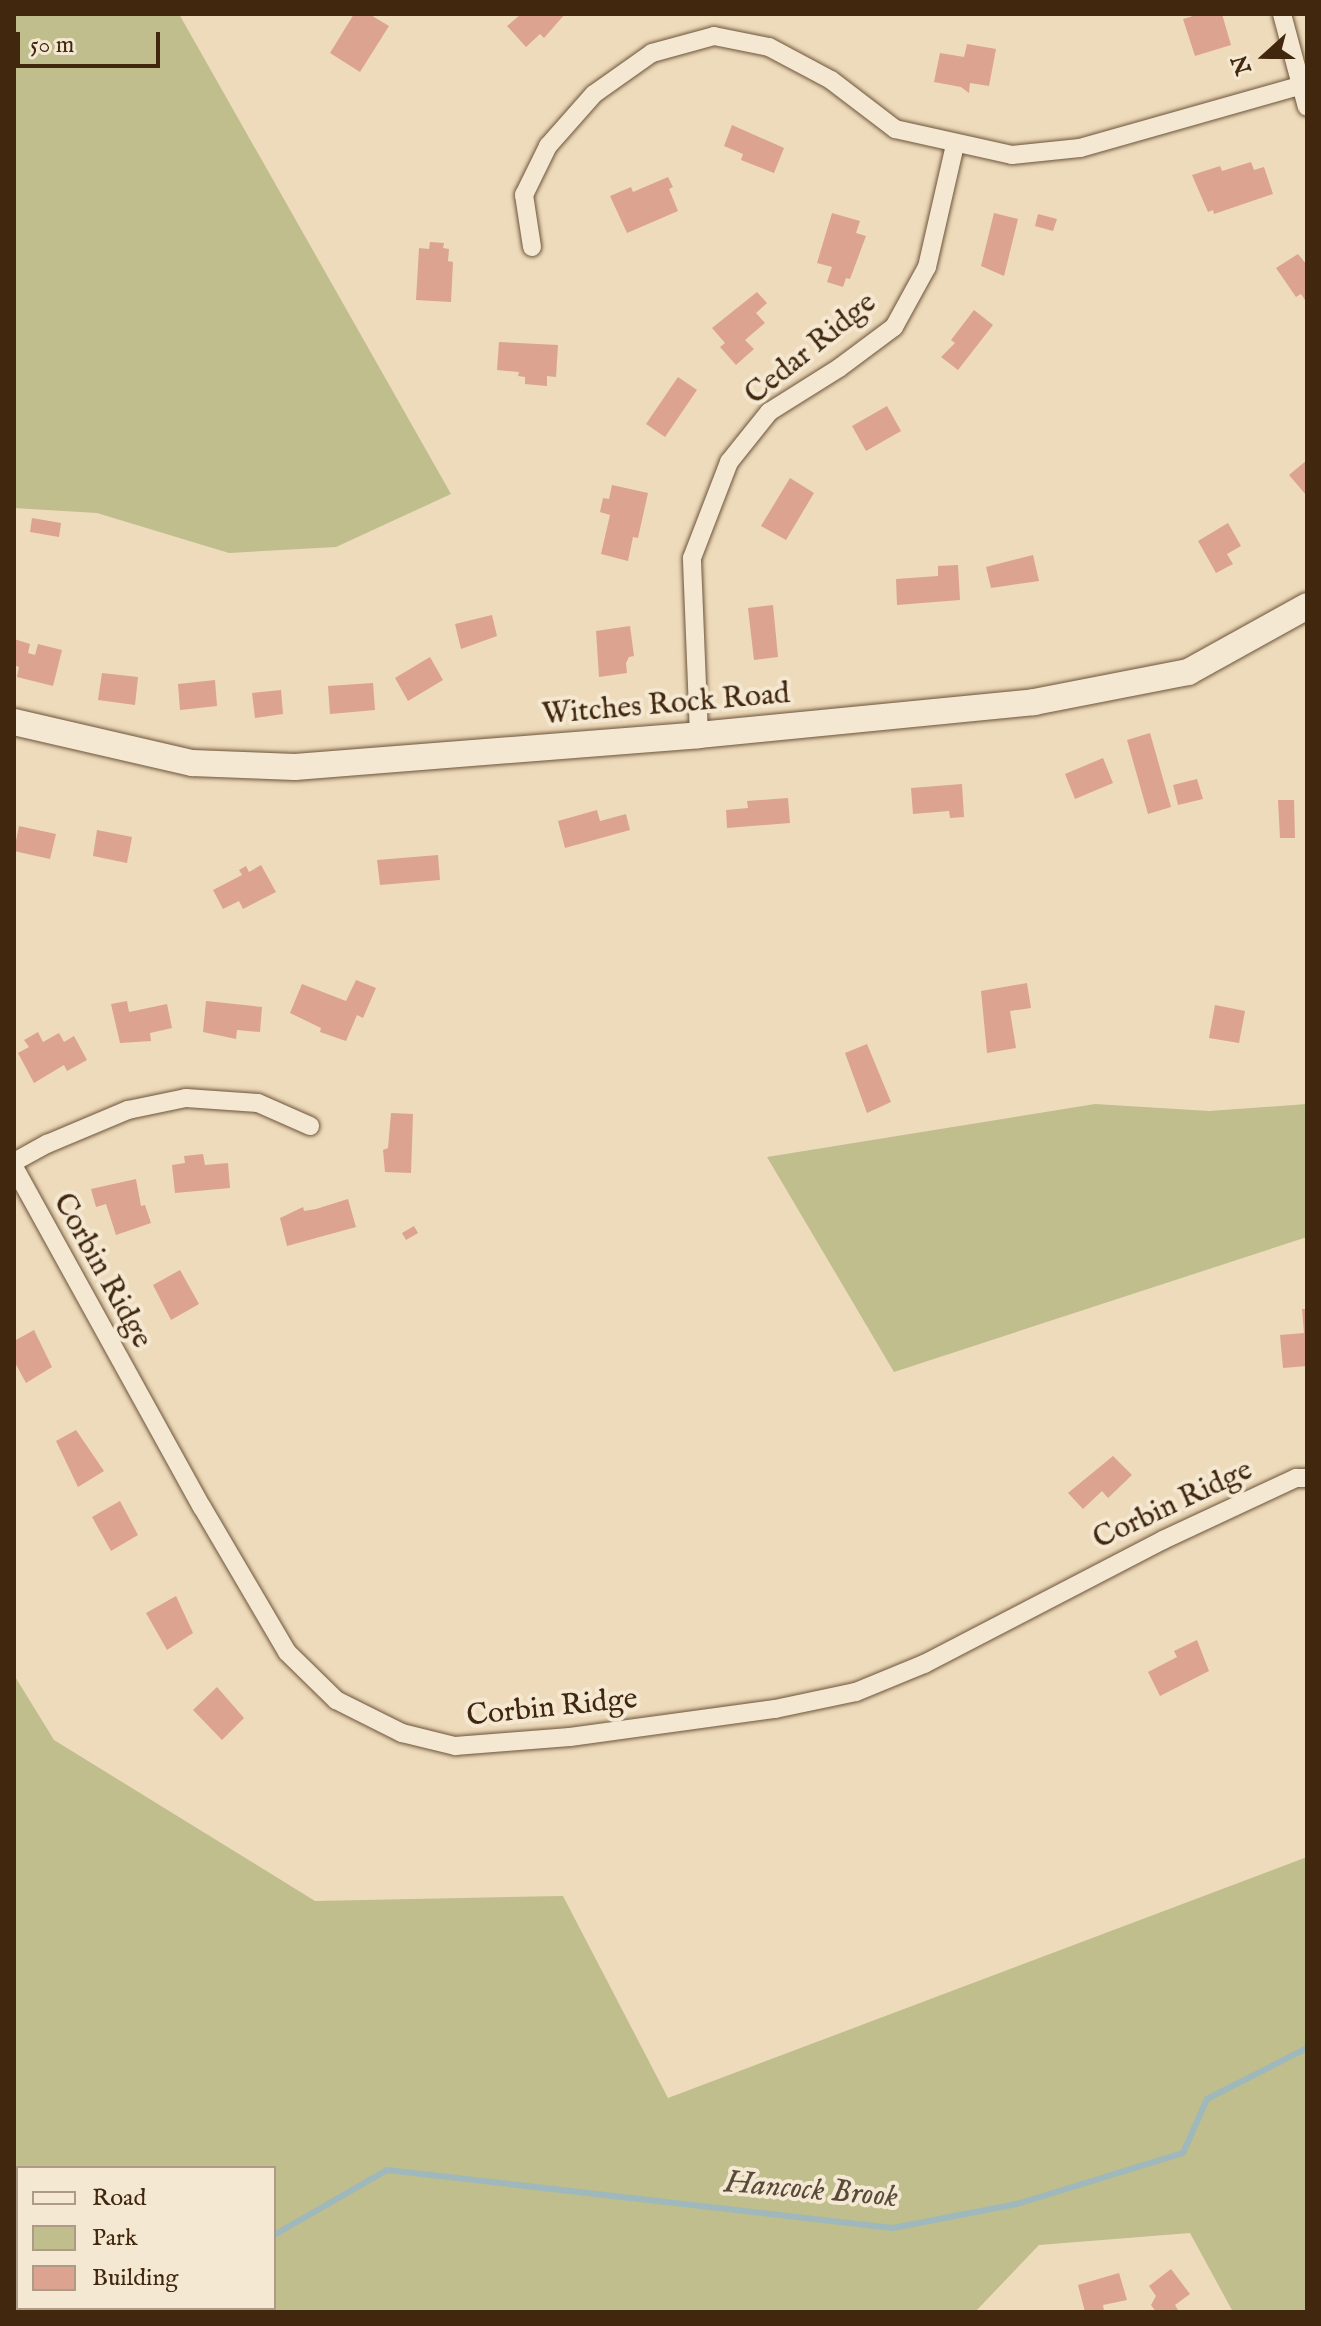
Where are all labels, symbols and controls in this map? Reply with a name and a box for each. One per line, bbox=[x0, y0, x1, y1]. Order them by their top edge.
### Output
scale bar bbox=[20, 16, 164, 66]
north arrow bbox=[1225, 16, 1305, 96]
text: 50 m bbox=[30, 30, 74, 61]
text: N bbox=[1226, 51, 1259, 79]
street label: Cedar Ridge bbox=[738, 285, 884, 413]
street label: Witches Rock Road bbox=[541, 676, 791, 734]
street label: Corbin Ridge bbox=[45, 1187, 159, 1355]
street label: Corbin Ridge bbox=[1088, 1452, 1258, 1558]
street label: Corbin Ridge bbox=[465, 1681, 639, 1735]
water label: Hancock Brook bbox=[723, 2164, 899, 2218]
legend bbox=[16, 2166, 276, 2310]
text: Road bbox=[92, 2183, 146, 2214]
text: Park bbox=[92, 2223, 138, 2254]
text: Building bbox=[92, 2263, 178, 2294]

